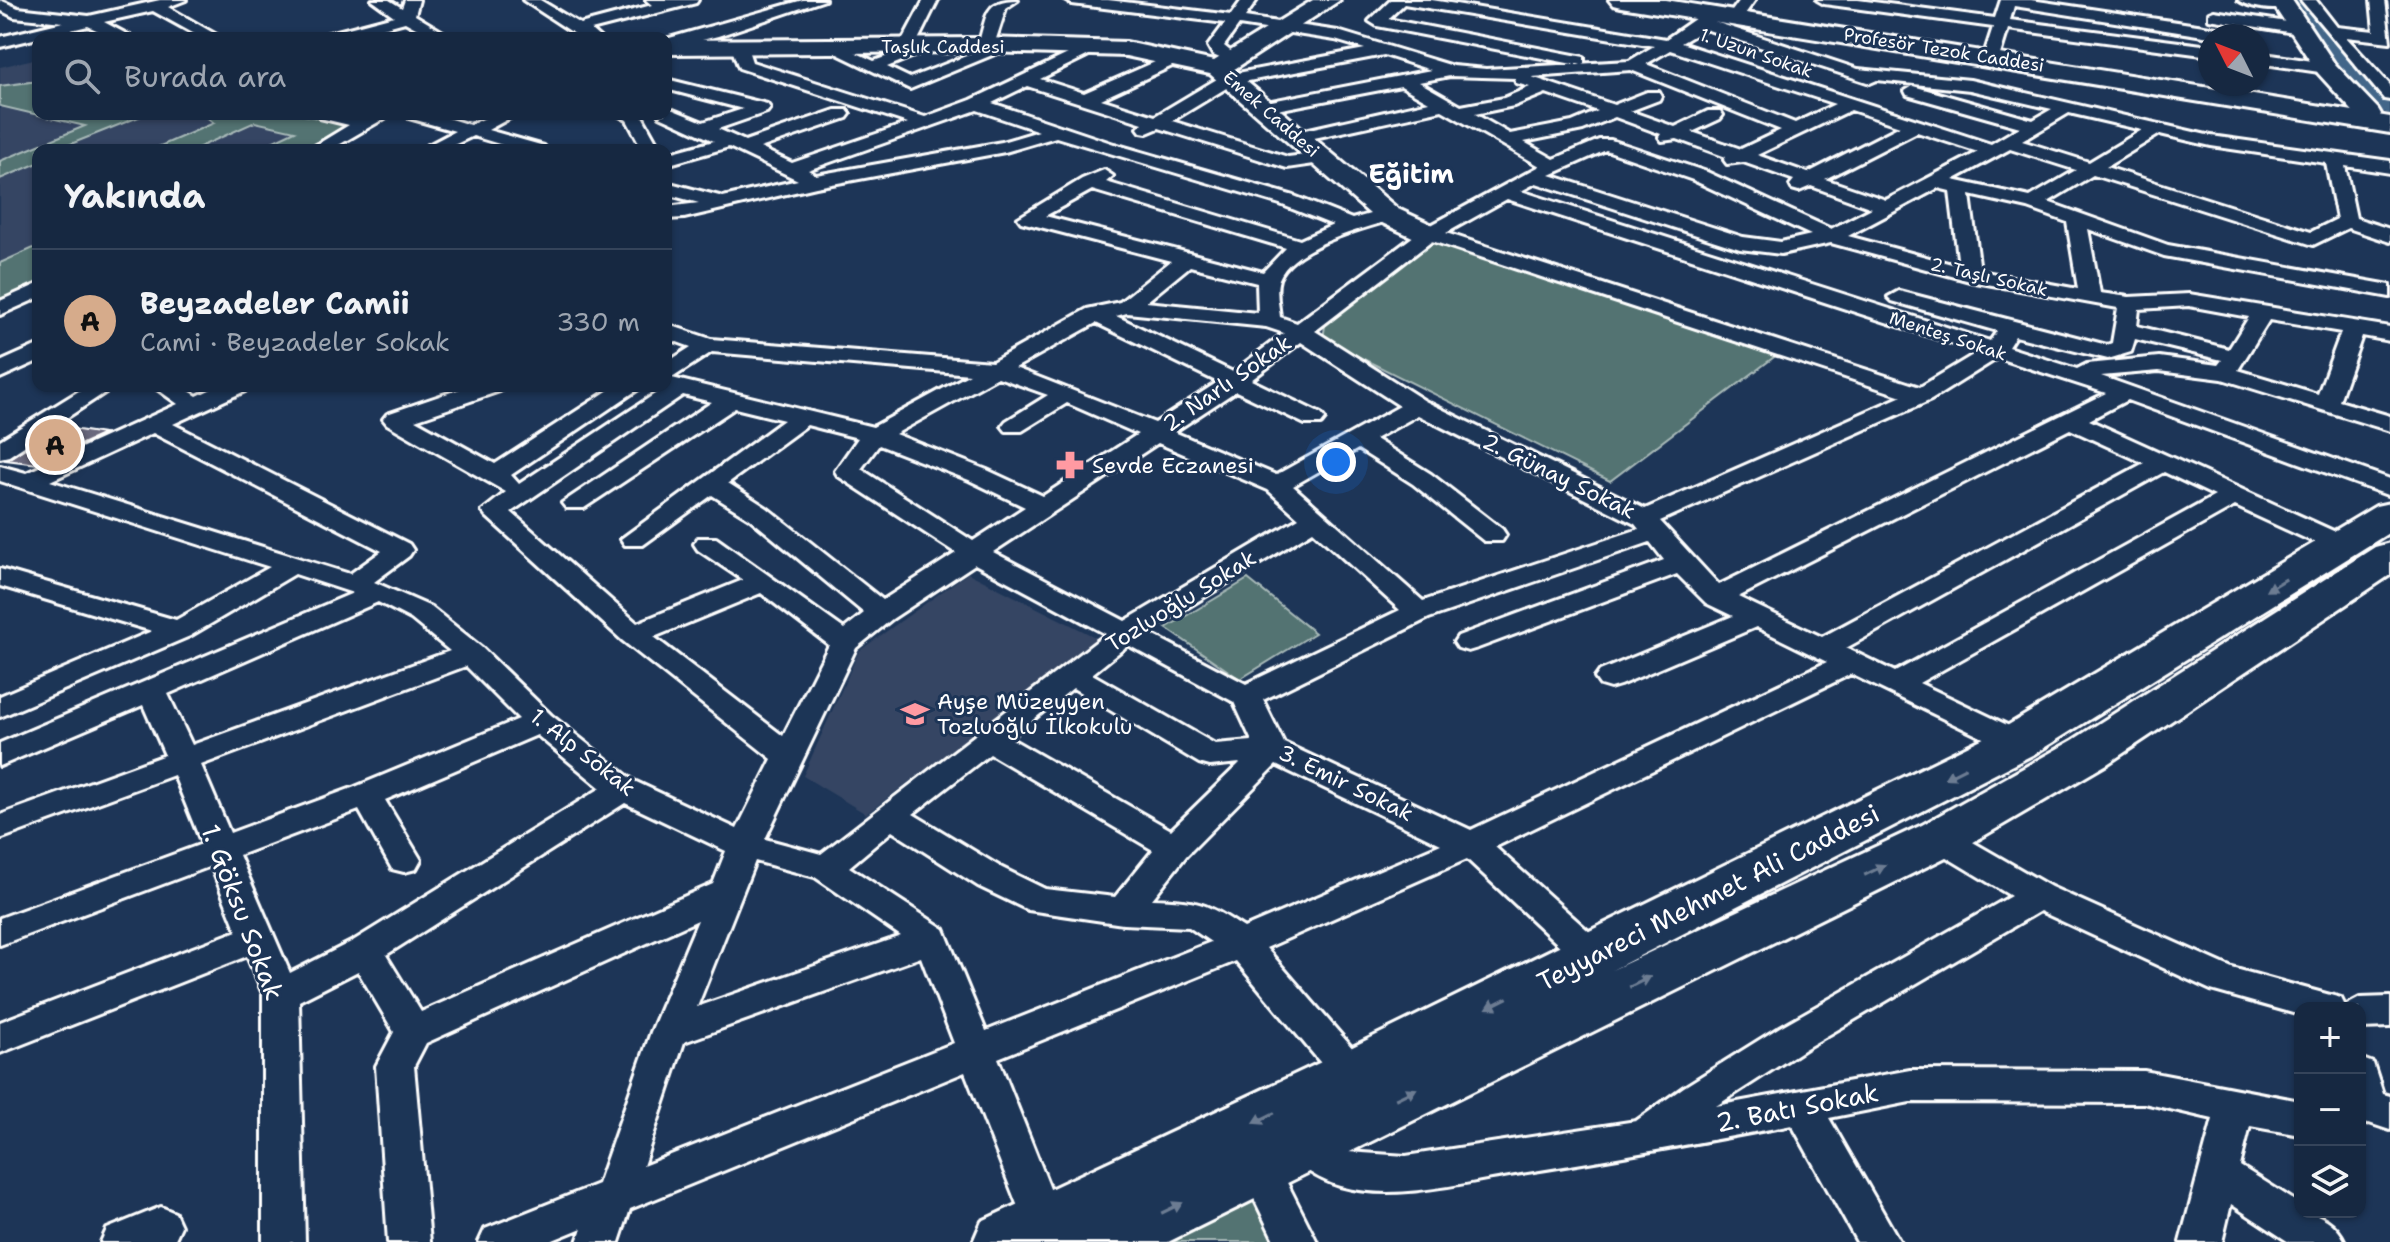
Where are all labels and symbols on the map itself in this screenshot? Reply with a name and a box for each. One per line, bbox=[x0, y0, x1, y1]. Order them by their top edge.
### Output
street label: 1. Uzun Sokak bbox=[1696, 22, 1816, 84]
street label: Profesör Tezok Caddesi bbox=[1842, 22, 2046, 78]
north arrow bbox=[2198, 24, 2270, 96]
street label: Taşlık Caddesi bbox=[881, 35, 1005, 59]
street label: Emek Caddesi bbox=[1218, 65, 1324, 163]
district label: Eğitim bbox=[1368, 156, 1454, 191]
street label: 2. Taşlı Sokak bbox=[1928, 252, 2050, 302]
street label: Menteş Sokak bbox=[1886, 306, 2010, 366]
street label: 2. Narlı Sokak bbox=[1157, 328, 1297, 438]
pin: A bbox=[29, 415, 81, 475]
street label: 2. Günay Sokak bbox=[1478, 426, 1640, 526]
your location bbox=[1316, 442, 1356, 482]
pharmacy icon: Sevde Eczanesi bbox=[1055, 450, 1085, 480]
place label: Sevde Eczanesi bbox=[1092, 451, 1254, 480]
street label: Tozluoğlu Sokak bbox=[1101, 543, 1261, 659]
one-way arrow bbox=[2265, 578, 2287, 592]
place label: Ayşe Müzeyyen Tozluoğlu İlkokulu bbox=[937, 687, 1133, 741]
school or university icon: Ayşe Müzeyyen Tozluoğlu İlkokulu bbox=[900, 699, 930, 729]
street label: 1. Alp Sokak bbox=[524, 702, 642, 802]
street label: 3. Emir Sokak bbox=[1274, 738, 1418, 828]
one-way arrow bbox=[1943, 766, 1966, 779]
street label: Teyyareci Mehmet Ali Caddesi bbox=[1531, 795, 1885, 999]
street label: 1. Göksu Sokak bbox=[193, 819, 293, 1005]
one-way arrow bbox=[1863, 863, 1886, 877]
one-way arrow bbox=[1629, 975, 1652, 989]
one-way arrow bbox=[1486, 996, 1509, 1009]
street label: 2. Batı Sokak bbox=[1712, 1074, 1882, 1140]
one-way arrow bbox=[1394, 1087, 1417, 1101]
one-way arrow bbox=[1253, 1111, 1276, 1125]
one-way arrow bbox=[1160, 1201, 1183, 1214]

